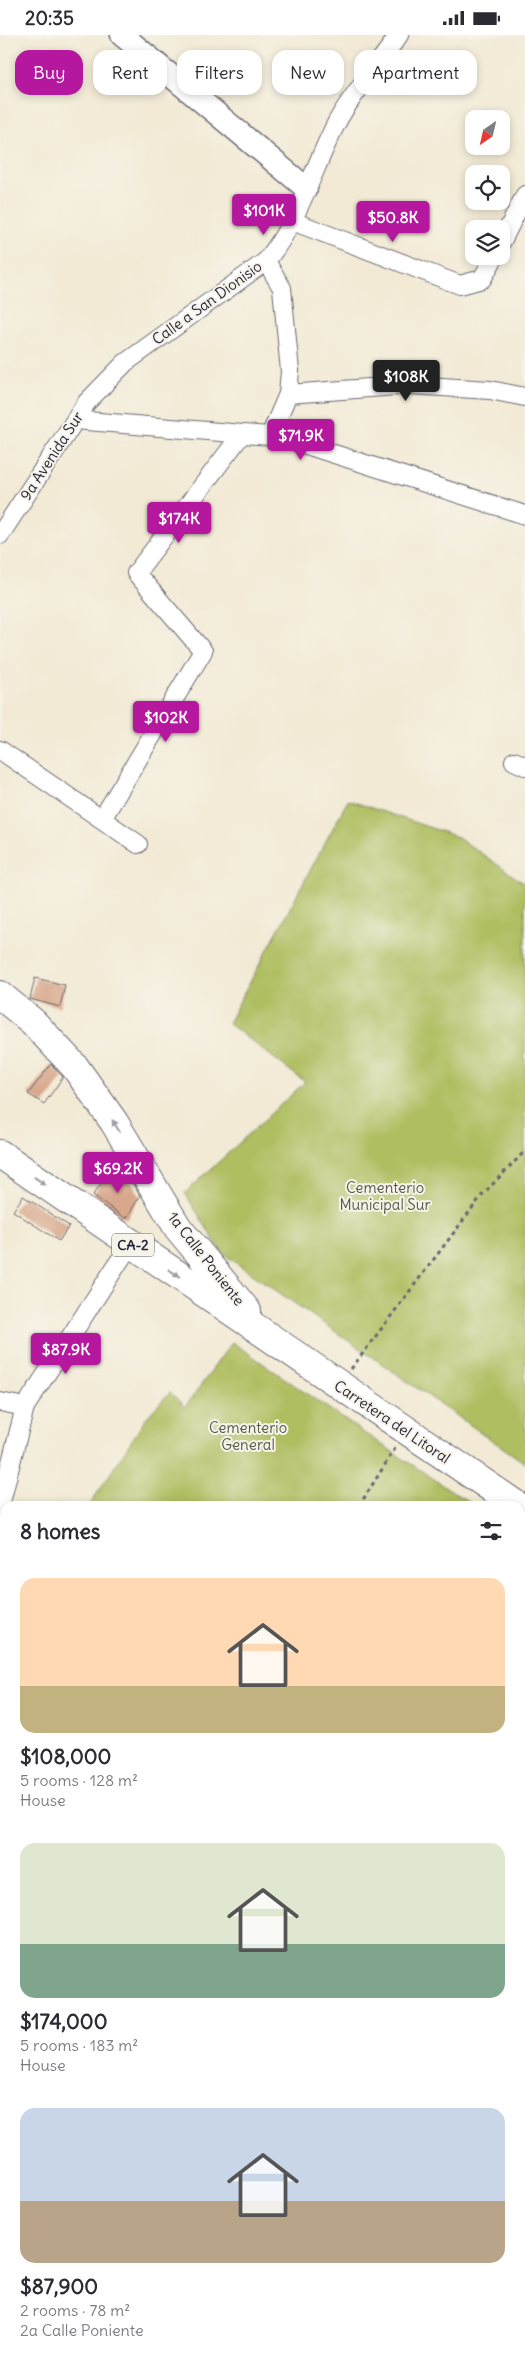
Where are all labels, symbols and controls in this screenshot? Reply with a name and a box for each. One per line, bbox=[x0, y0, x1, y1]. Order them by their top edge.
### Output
text: 20:35 bbox=[25, 6, 74, 30]
chip: Buy bbox=[15, 50, 83, 95]
chip: Rent bbox=[93, 50, 167, 95]
chip: Filters bbox=[177, 50, 262, 95]
chip: New bbox=[272, 50, 344, 95]
chip: Apartment bbox=[354, 50, 477, 95]
north arrow bbox=[465, 110, 510, 155]
map controls bbox=[465, 110, 510, 265]
button: locate bbox=[465, 165, 510, 210]
pin: $101K bbox=[229, 193, 299, 236]
text: $101K bbox=[243, 200, 285, 220]
pin: $50.8K bbox=[352, 201, 434, 243]
text: $50.8K bbox=[367, 207, 419, 227]
button: layers bbox=[465, 220, 510, 265]
street label: Calle a San Dionisio bbox=[148, 256, 265, 349]
pin: $108K bbox=[371, 359, 441, 402]
text: $108K bbox=[384, 366, 428, 386]
street label: 9a Avenida Sur bbox=[16, 408, 87, 504]
pin: $71.9K bbox=[260, 419, 342, 461]
text: $71.9K bbox=[278, 425, 324, 445]
pin: $174K bbox=[144, 501, 214, 544]
text: $174K bbox=[158, 508, 200, 528]
pin: $102K bbox=[131, 701, 201, 743]
text: $102K bbox=[144, 707, 188, 727]
one-way arrow bbox=[112, 1119, 121, 1133]
pin: $69.2K bbox=[77, 1151, 159, 1194]
text: $69.2K bbox=[94, 1158, 142, 1178]
one-way arrow bbox=[33, 1176, 47, 1186]
park label: Cementerio Municipal Sur bbox=[339, 1178, 431, 1214]
street label: 1a Calle Poniente bbox=[164, 1208, 249, 1309]
road number: CA-2 bbox=[112, 1233, 154, 1257]
one-way arrow bbox=[168, 1268, 181, 1278]
pin: $87.9K bbox=[25, 1333, 107, 1375]
text: $87.9K bbox=[42, 1339, 90, 1359]
street label: Carretera del Litoral bbox=[331, 1376, 454, 1467]
park label: Cementerio General bbox=[209, 1418, 287, 1454]
icon: filters bbox=[477, 1517, 505, 1545]
text: 8 homes bbox=[20, 1518, 100, 1545]
icon: home bbox=[218, 1610, 308, 1700]
text: $108,000 bbox=[20, 1743, 111, 1770]
text: 5 rooms · 128 m² bbox=[20, 1770, 138, 1790]
text: House bbox=[20, 1790, 66, 1810]
icon: home bbox=[218, 1875, 308, 1965]
text: $174,000 bbox=[20, 2008, 107, 2035]
text: 5 rooms · 183 m² bbox=[20, 2035, 138, 2055]
text: House bbox=[20, 2055, 66, 2075]
icon: home bbox=[218, 2140, 308, 2230]
text: $87,900 bbox=[20, 2273, 98, 2300]
text: 2 rooms · 78 m² bbox=[20, 2300, 130, 2320]
text: 2a Calle Poniente bbox=[20, 2320, 144, 2340]

